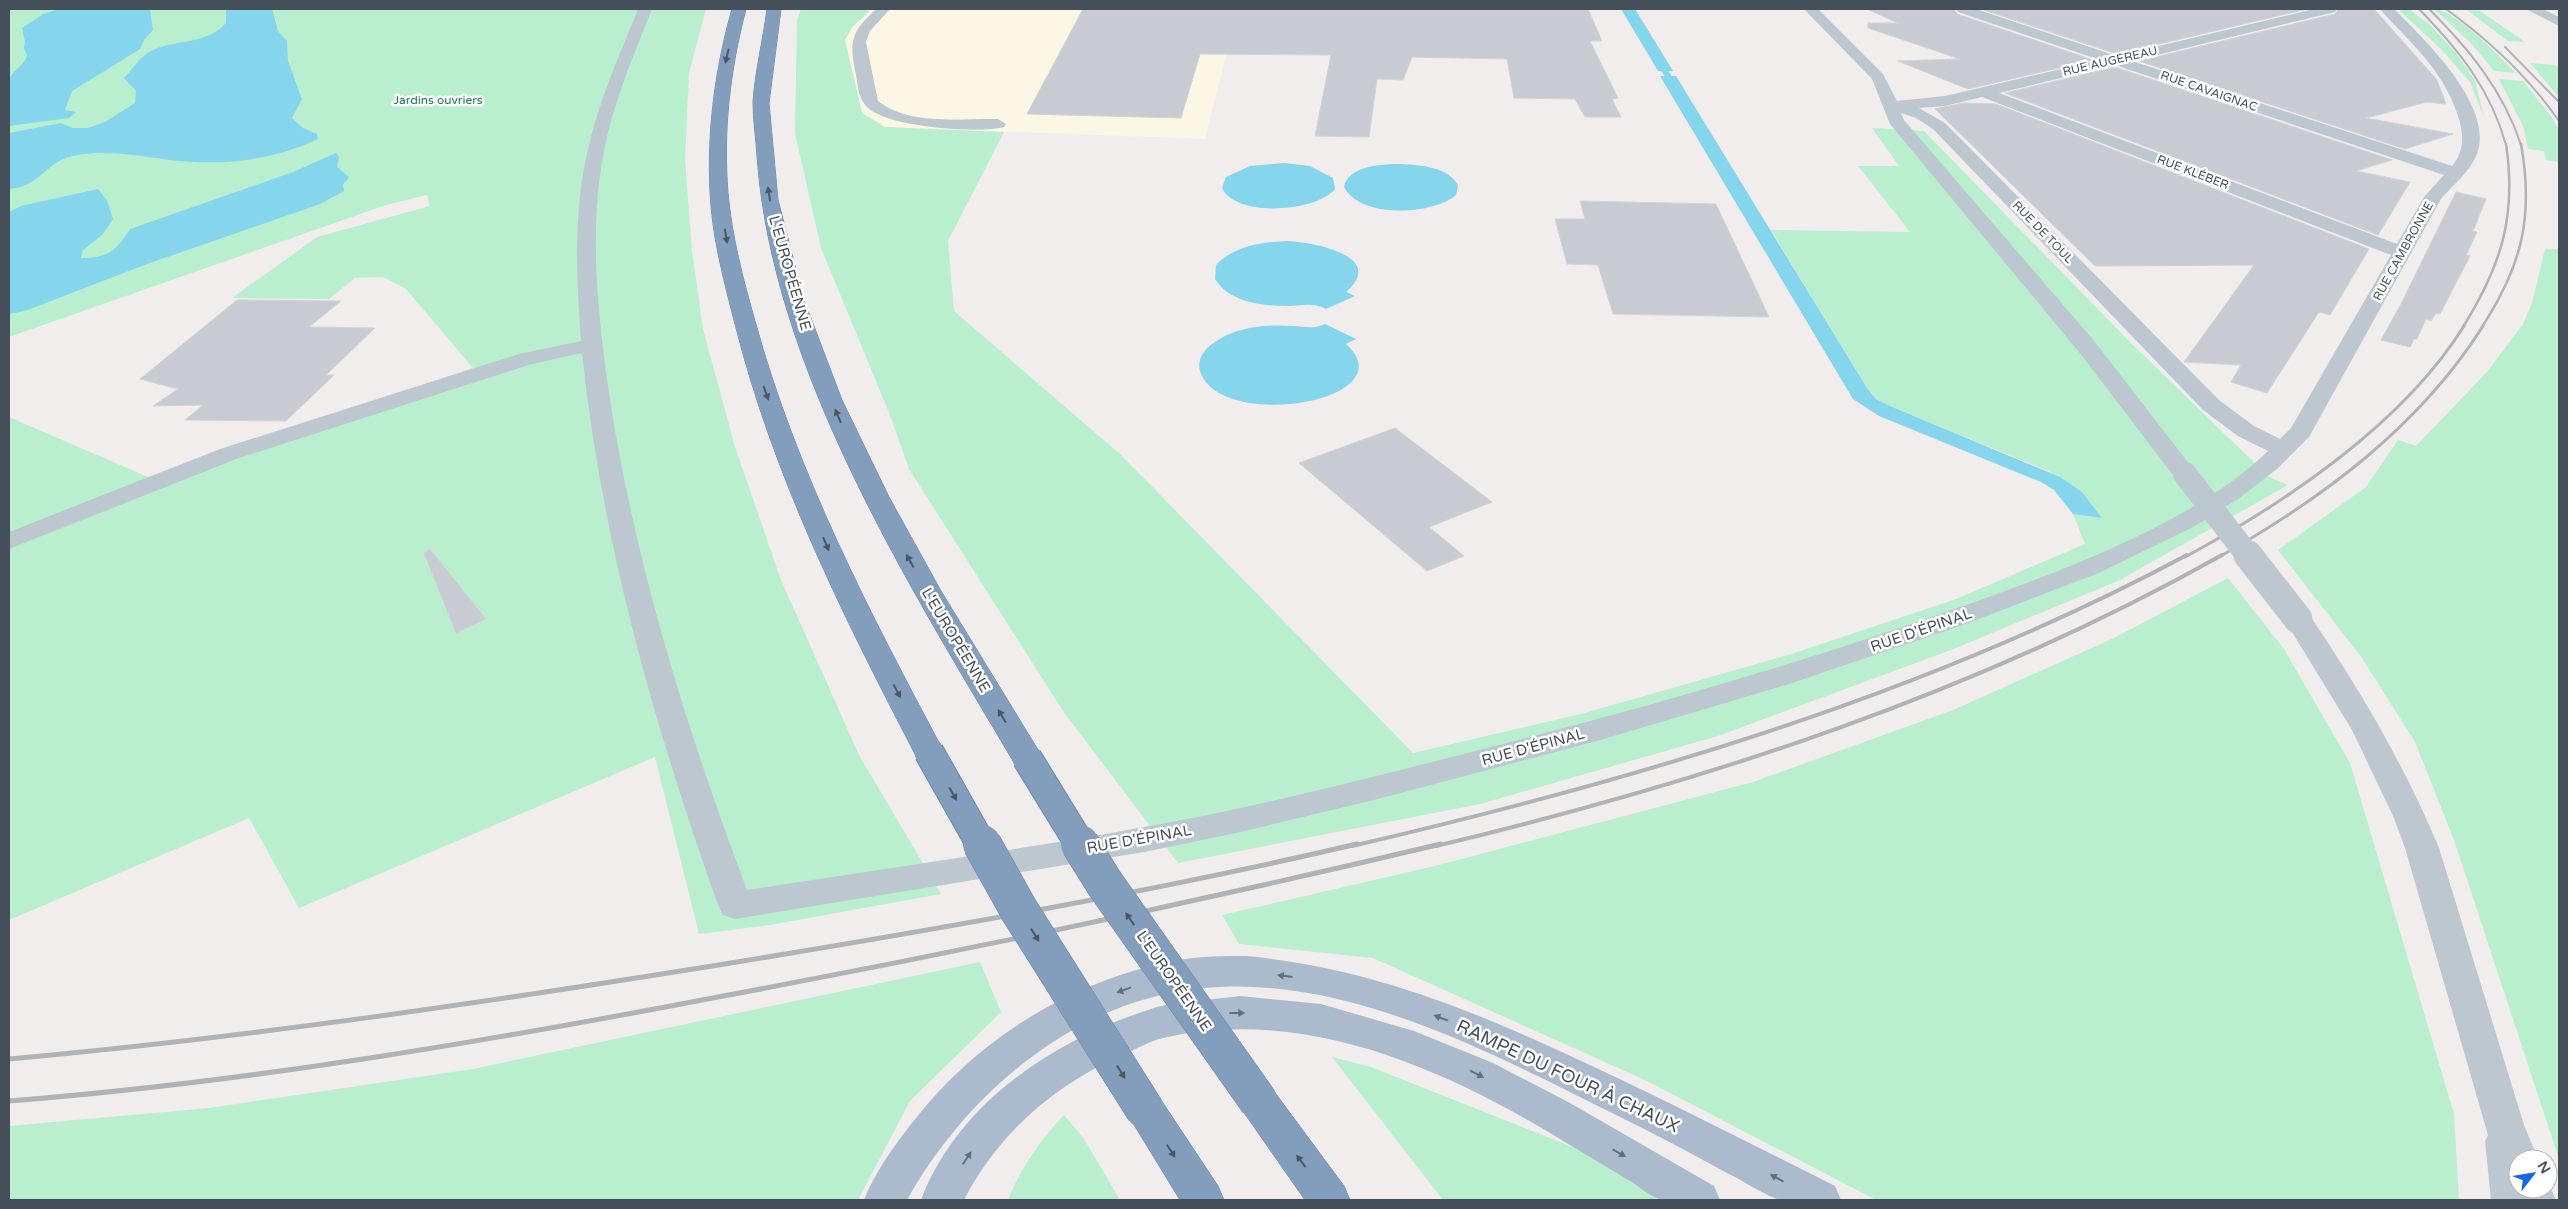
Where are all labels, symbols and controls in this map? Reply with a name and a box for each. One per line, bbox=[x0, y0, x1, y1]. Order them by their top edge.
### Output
street label: RUE AUGEREAU bbox=[2061, 43, 2159, 79]
one-way arrow bbox=[723, 48, 731, 63]
street label: RUE CAVAIGNAC bbox=[2159, 68, 2259, 114]
park label: Jardins ouvriers bbox=[393, 93, 483, 107]
street label: RUE KLÉBER bbox=[2155, 152, 2231, 192]
one-way arrow bbox=[765, 186, 773, 202]
street label: RUE DE TOUL bbox=[2010, 198, 2076, 266]
street label: RUE CAMBRONNE bbox=[2370, 199, 2436, 303]
street label: L'EUROPÉENNE bbox=[765, 213, 815, 333]
one-way arrow bbox=[722, 229, 730, 245]
one-way arrow bbox=[763, 386, 770, 401]
one-way arrow bbox=[834, 409, 842, 423]
one-way arrow bbox=[822, 537, 830, 552]
one-way arrow bbox=[906, 554, 914, 569]
street label: L'EUROPÉENNE bbox=[918, 585, 994, 695]
street label: RUE D'ÉPINAL bbox=[1868, 604, 1974, 656]
one-way arrow bbox=[892, 684, 901, 697]
one-way arrow bbox=[997, 710, 1007, 723]
street label: RUE D'ÉPINAL bbox=[1480, 725, 1587, 769]
one-way arrow bbox=[949, 787, 957, 801]
street label: RUE D'ÉPINAL bbox=[1085, 821, 1193, 857]
one-way arrow bbox=[1125, 912, 1135, 926]
street label: L'EUROPÉENNE bbox=[1133, 927, 1215, 1035]
one-way arrow bbox=[1030, 928, 1039, 941]
one-way arrow bbox=[1276, 972, 1292, 980]
one-way arrow bbox=[1117, 987, 1132, 994]
one-way arrow bbox=[1229, 1009, 1245, 1017]
one-way arrow bbox=[1433, 1014, 1448, 1021]
street label: RAMPE DU FOUR À CHAUX bbox=[1453, 1015, 1683, 1137]
one-way arrow bbox=[1116, 1066, 1126, 1079]
one-way arrow bbox=[1470, 1070, 1484, 1078]
one-way arrow bbox=[1166, 1144, 1176, 1157]
one-way arrow bbox=[1612, 1149, 1626, 1157]
north arrow bbox=[2508, 1149, 2558, 1199]
one-way arrow bbox=[962, 1152, 972, 1165]
one-way arrow bbox=[1296, 1154, 1306, 1168]
text: N bbox=[2534, 1158, 2554, 1177]
one-way arrow bbox=[1770, 1173, 1784, 1182]

